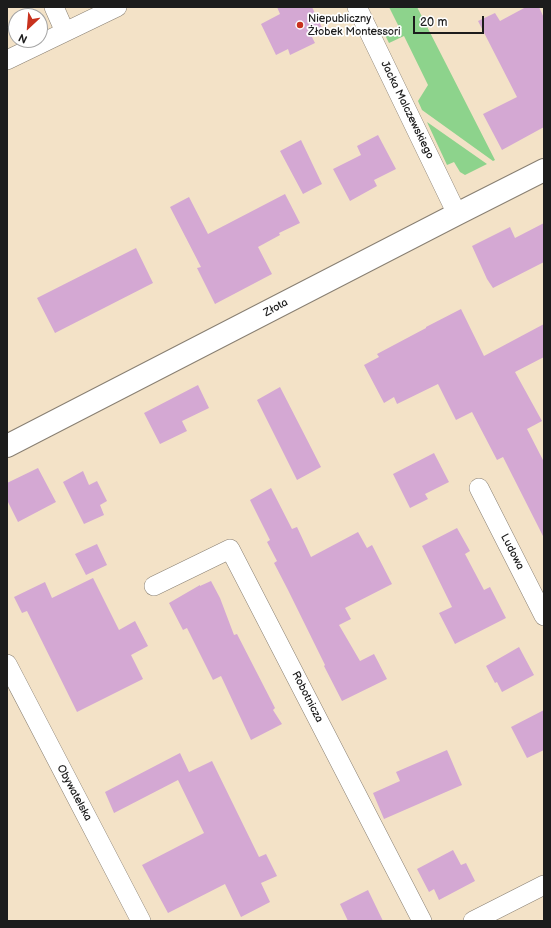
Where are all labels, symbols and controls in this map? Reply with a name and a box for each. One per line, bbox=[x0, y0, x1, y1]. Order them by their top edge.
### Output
north arrow bbox=[8, 8, 48, 48]
scale bar bbox=[415, 8, 486, 34]
place label: Niepubliczny Żłobek Montessori bbox=[308, 12, 401, 38]
text: 20 m bbox=[420, 15, 447, 30]
marker: Niepubliczny Żłobek Montessori bbox=[295, 20, 305, 30]
text: N bbox=[16, 31, 30, 46]
street label: Jacka Malczewskiego bbox=[378, 59, 436, 161]
street label: Złota bbox=[262, 296, 290, 320]
street label: Ludowa bbox=[497, 532, 527, 572]
street label: Robotnicza bbox=[288, 669, 326, 725]
street label: Obywatelska bbox=[54, 763, 94, 823]

